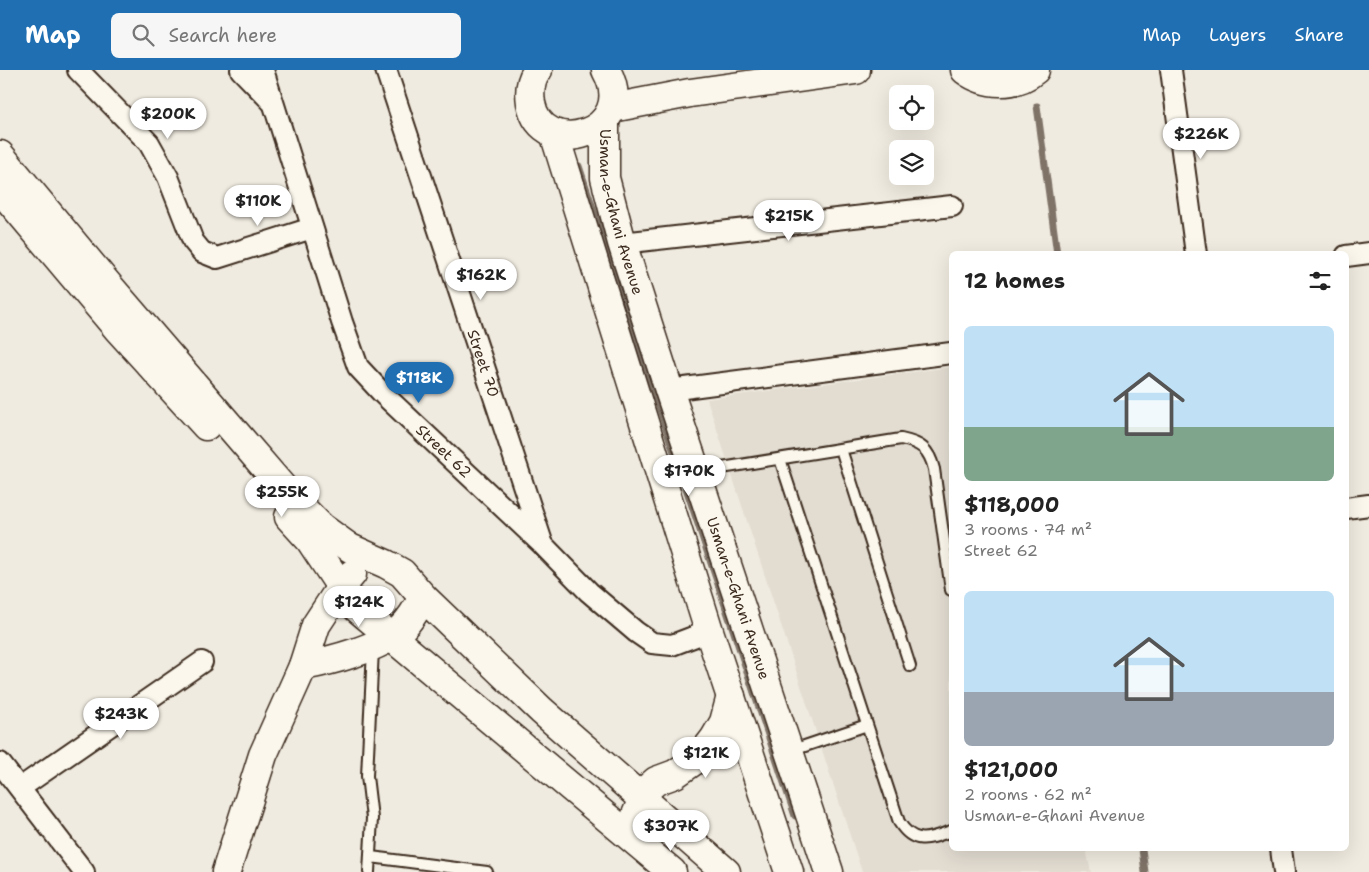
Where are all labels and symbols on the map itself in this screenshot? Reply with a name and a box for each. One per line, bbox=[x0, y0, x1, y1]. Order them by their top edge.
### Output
pin: $200K bbox=[133, 98, 203, 140]
pin: $226K bbox=[1166, 118, 1236, 160]
street label: Usman-e-Ghani Avenue bbox=[595, 129, 648, 297]
pin: $110K bbox=[223, 184, 293, 227]
pin: $215K bbox=[754, 200, 824, 242]
pin: $162K bbox=[446, 258, 516, 301]
street label: Street 70 bbox=[463, 327, 503, 400]
pin: $118K bbox=[384, 362, 454, 404]
street label: Street 62 bbox=[412, 420, 476, 482]
pin: $170K bbox=[654, 454, 724, 497]
pin: $255K bbox=[247, 476, 317, 518]
street label: Usman-e-Ghani Avenue bbox=[702, 514, 774, 682]
pin: $124K bbox=[324, 586, 394, 628]
pin: $243K bbox=[86, 698, 156, 740]
pin: $121K bbox=[671, 736, 741, 779]
pin: $307K bbox=[636, 810, 706, 852]

